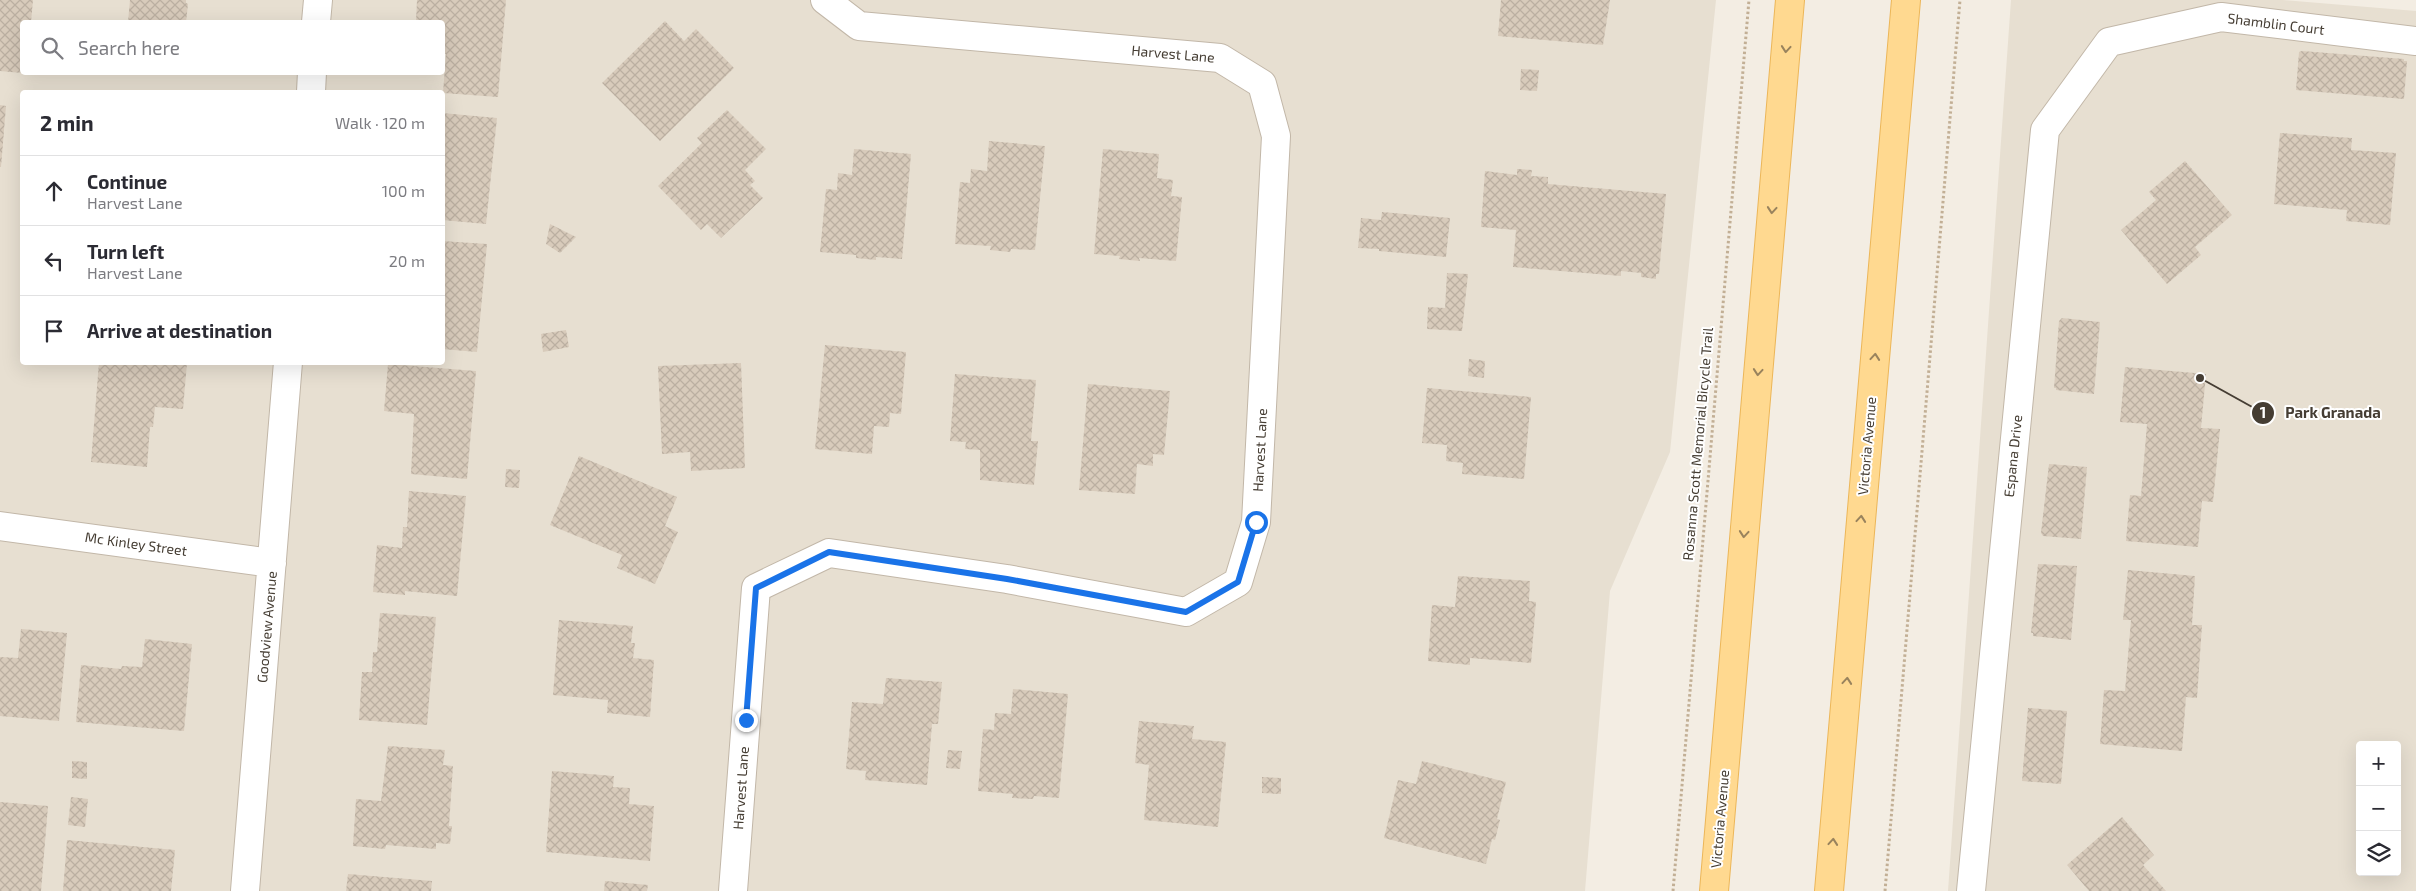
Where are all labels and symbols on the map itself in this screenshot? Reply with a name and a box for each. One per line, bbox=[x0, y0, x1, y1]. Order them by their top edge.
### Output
street label: Shamblin Court bbox=[2227, 9, 2326, 38]
street label: Harvest Lane bbox=[1131, 41, 1215, 66]
one-way arrow bbox=[1781, 45, 1792, 53]
one-way arrow bbox=[1767, 207, 1778, 215]
street label: Rosanna Scott Memorial Bicycle Trail bbox=[1679, 326, 1716, 561]
one-way arrow bbox=[1869, 352, 1880, 360]
one-way arrow bbox=[1753, 369, 1764, 377]
street label: Victoria Avenue bbox=[1854, 396, 1879, 496]
callout: Park Granada bbox=[2250, 398, 2391, 428]
text: 1 bbox=[2260, 403, 2266, 421]
text: Park Granada bbox=[2285, 403, 2381, 421]
street label: Harvest Lane bbox=[1249, 408, 1270, 492]
street label: Espana Drive bbox=[2000, 414, 2025, 498]
route start bbox=[1245, 511, 1268, 534]
one-way arrow bbox=[1855, 514, 1866, 522]
street label: Mc Kinley Street bbox=[84, 528, 188, 559]
one-way arrow bbox=[1739, 531, 1750, 539]
street label: Goodview Avenue bbox=[253, 570, 280, 684]
one-way arrow bbox=[1841, 676, 1852, 684]
route end bbox=[735, 709, 758, 732]
street label: Harvest Lane bbox=[729, 746, 752, 830]
street label: Victoria Avenue bbox=[1707, 769, 1732, 869]
one-way arrow bbox=[1828, 838, 1839, 846]

